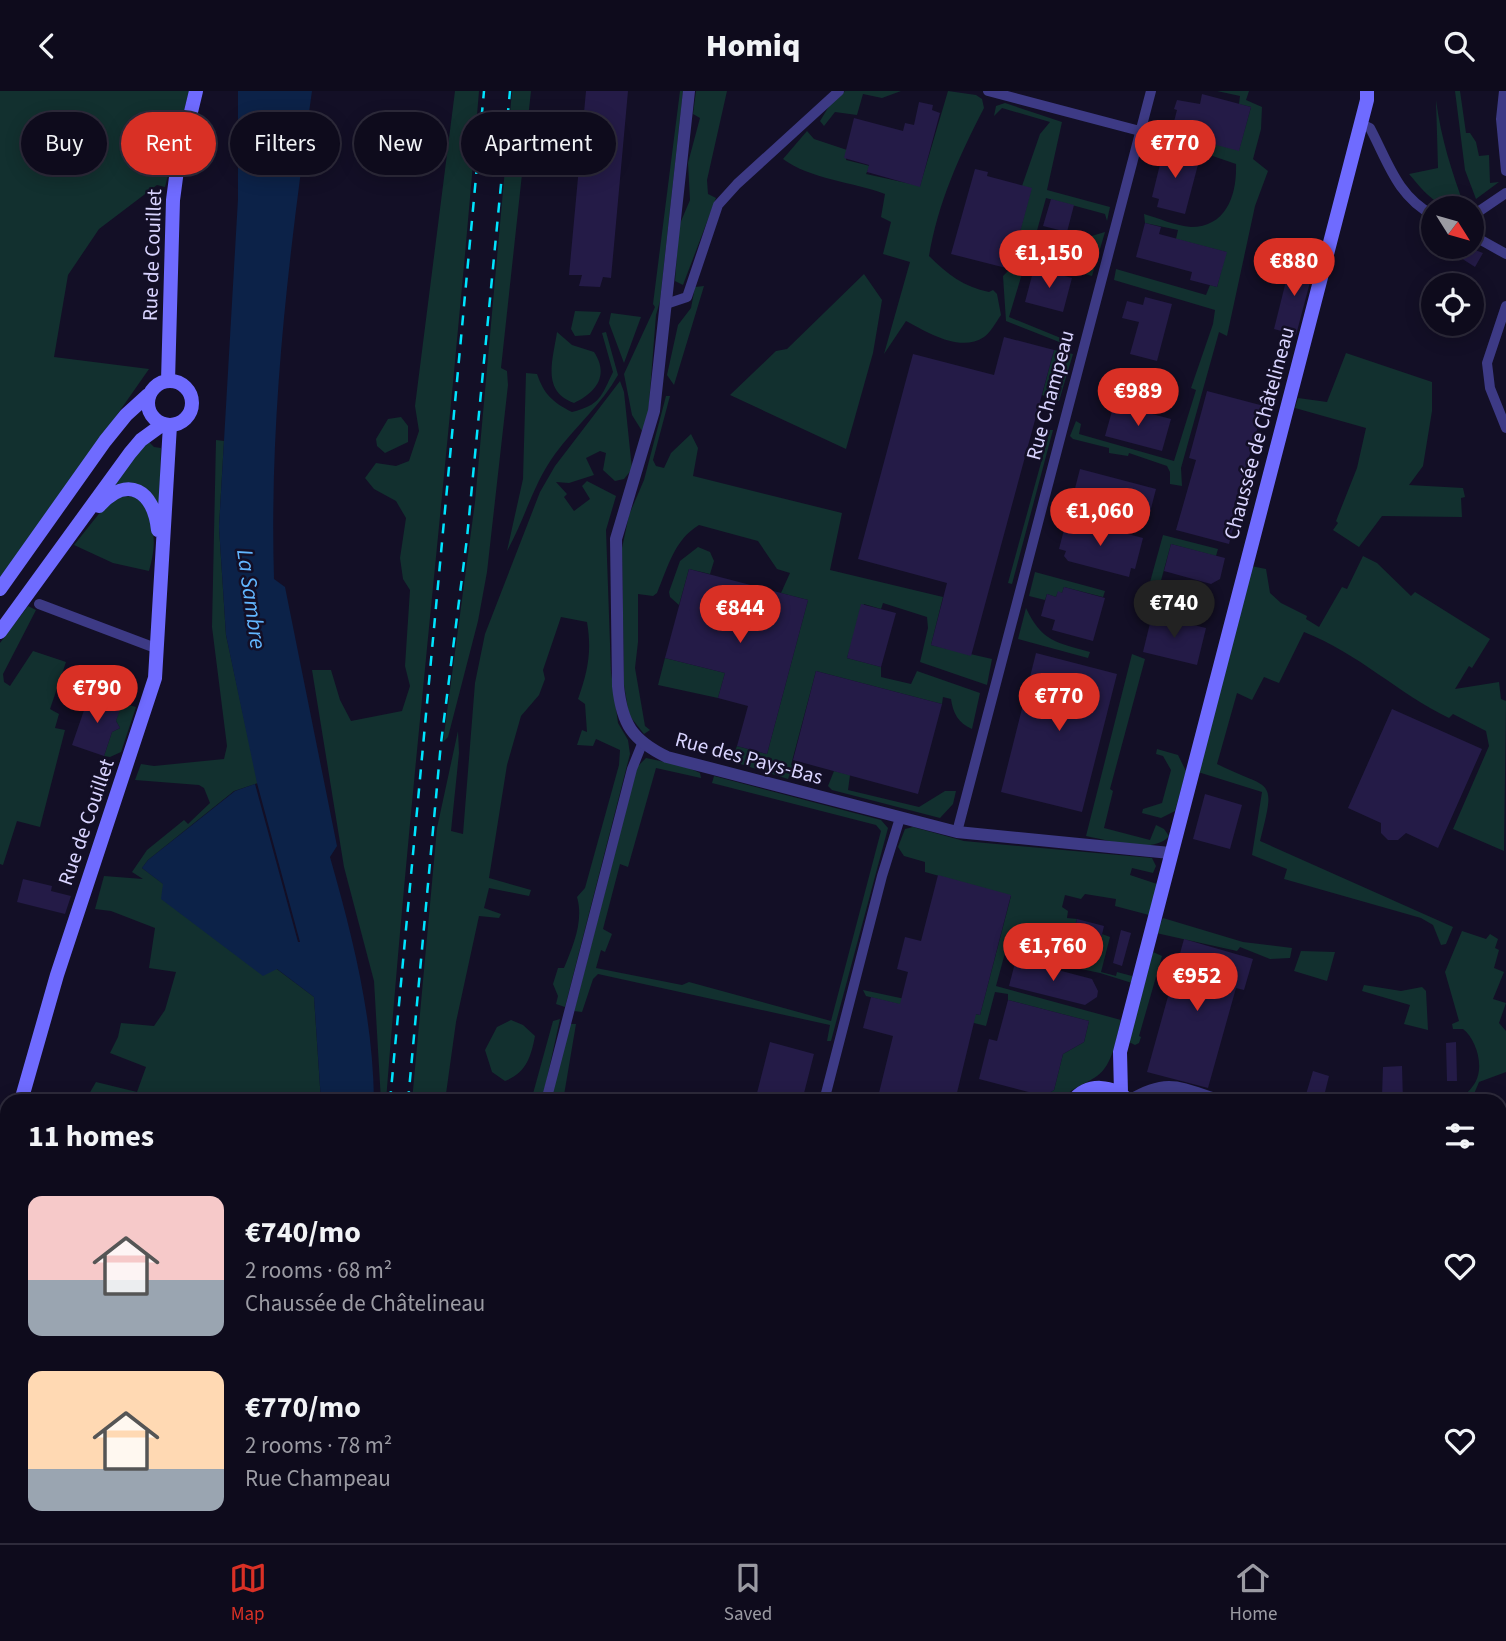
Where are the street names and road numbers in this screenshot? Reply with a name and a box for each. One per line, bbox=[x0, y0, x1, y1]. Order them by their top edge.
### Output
street label: Rue de Couillet bbox=[135, 188, 169, 322]
street label: Chaussée de Châtelineau bbox=[1216, 323, 1302, 543]
street label: Rue Champeau bbox=[1018, 327, 1082, 463]
street label: Rue des Pays-Bas bbox=[672, 724, 826, 792]
street label: Rue de Couillet bbox=[50, 755, 122, 889]

